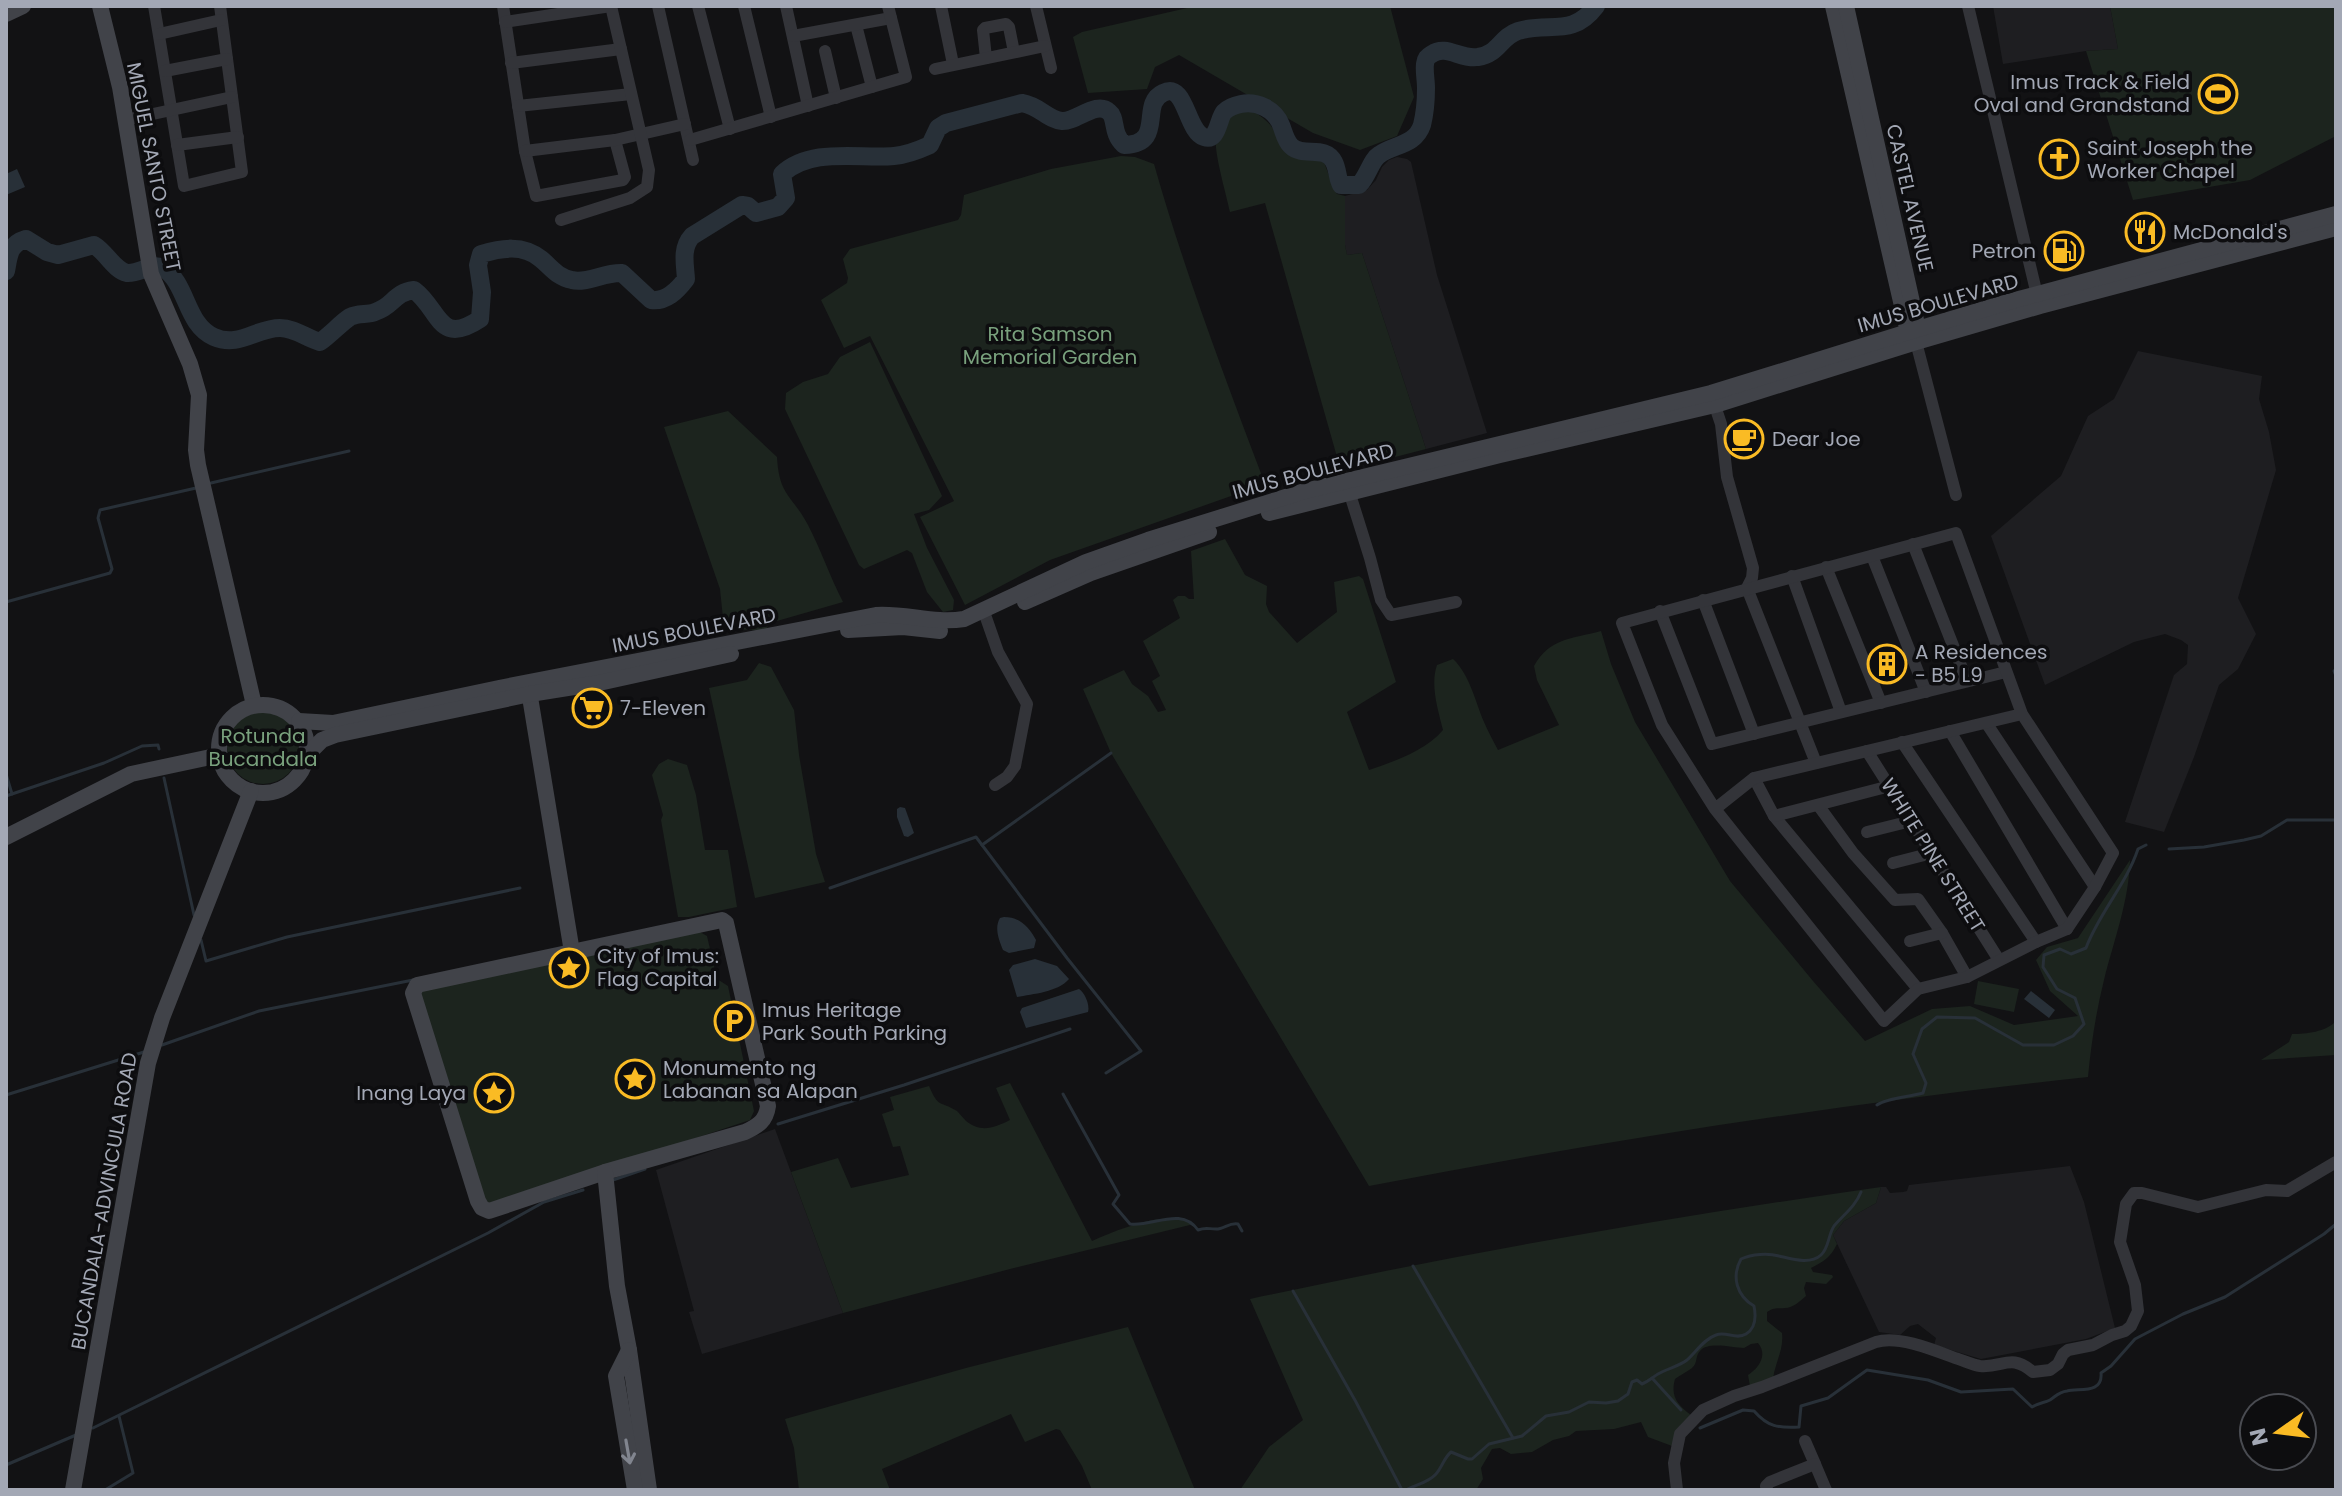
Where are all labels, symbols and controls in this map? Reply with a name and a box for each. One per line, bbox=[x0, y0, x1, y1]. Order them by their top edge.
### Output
street label: MIGUEL SANTO STREET bbox=[120, 60, 188, 274]
place label: Imus Track & Field Oval and Grandstand bbox=[1974, 68, 2190, 119]
sports icon: Imus Track & Field Oval and Grandstand bbox=[2197, 73, 2239, 115]
street label: CASTEL AVENUE bbox=[1879, 121, 1941, 275]
place label: Saint Joseph the Worker Chapel bbox=[2087, 134, 2253, 185]
church icon: Saint Joseph the Worker Chapel bbox=[2038, 138, 2080, 180]
restaurant icon: McDonald's bbox=[2124, 211, 2166, 253]
place label: McDonald's bbox=[2173, 218, 2288, 246]
fuel station icon: Petron bbox=[2043, 230, 2085, 272]
place label: Petron bbox=[1972, 237, 2036, 265]
street label: IMUS BOULEVARD bbox=[1854, 267, 2022, 339]
park label: Rita Samson Memorial Garden bbox=[963, 320, 1137, 371]
cafe icon: Dear Joe bbox=[1723, 418, 1765, 460]
place label: Dear Joe bbox=[1772, 425, 1861, 453]
street label: IMUS BOULEVARD bbox=[1229, 436, 1397, 506]
street label: IMUS BOULEVARD bbox=[610, 600, 778, 660]
place label: A Residences - B5 L9 bbox=[1915, 638, 2047, 689]
building icon: A Residences - B5 L9 bbox=[1866, 643, 1908, 685]
supermarket icon: 7-Eleven bbox=[571, 687, 613, 729]
place label: 7-Eleven bbox=[620, 694, 706, 722]
park label: Rotunda Bucandala bbox=[209, 722, 318, 773]
street label: WHITE PINE STREET bbox=[1874, 773, 1992, 938]
place label: City of Imus: Flag Capital bbox=[597, 942, 719, 993]
place icon: City of Imus: Flag Capital bbox=[548, 947, 590, 989]
place label: Imus Heritage Park South Parking bbox=[762, 996, 947, 1047]
parking icon: Imus Heritage Park South Parking bbox=[713, 1000, 755, 1042]
street label: BUCANDALA-ADVINCULA ROAD bbox=[64, 1050, 144, 1352]
place label: Monumento ng Labanan sa Alapan bbox=[663, 1054, 858, 1105]
place icon: Monumento ng Labanan sa Alapan bbox=[614, 1058, 656, 1100]
place icon: Inang Laya bbox=[473, 1072, 515, 1114]
place label: Inang Laya bbox=[356, 1079, 466, 1107]
north arrow bbox=[2238, 1392, 2318, 1472]
text: N bbox=[2242, 1425, 2276, 1448]
one-way arrow bbox=[622, 1439, 637, 1464]

